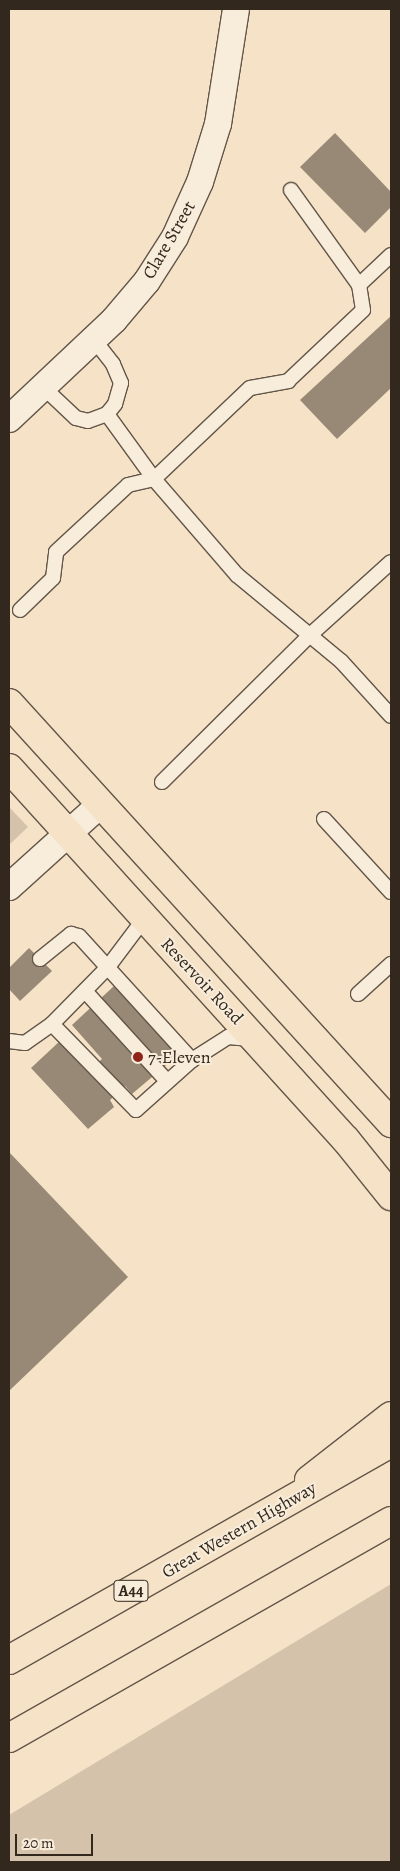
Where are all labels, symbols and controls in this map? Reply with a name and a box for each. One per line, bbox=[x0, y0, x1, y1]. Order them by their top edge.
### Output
street label: Clare Street bbox=[138, 197, 200, 283]
street label: Reservoir Road bbox=[156, 933, 248, 1029]
place label: 7-Eleven bbox=[148, 1046, 211, 1068]
marker: 7-Eleven bbox=[132, 1051, 144, 1063]
street label: Great Western Highway bbox=[158, 1477, 320, 1583]
road number: A44 bbox=[112, 1578, 150, 1604]
scale bar bbox=[18, 1824, 95, 1856]
text: 20 m bbox=[23, 1833, 54, 1853]

